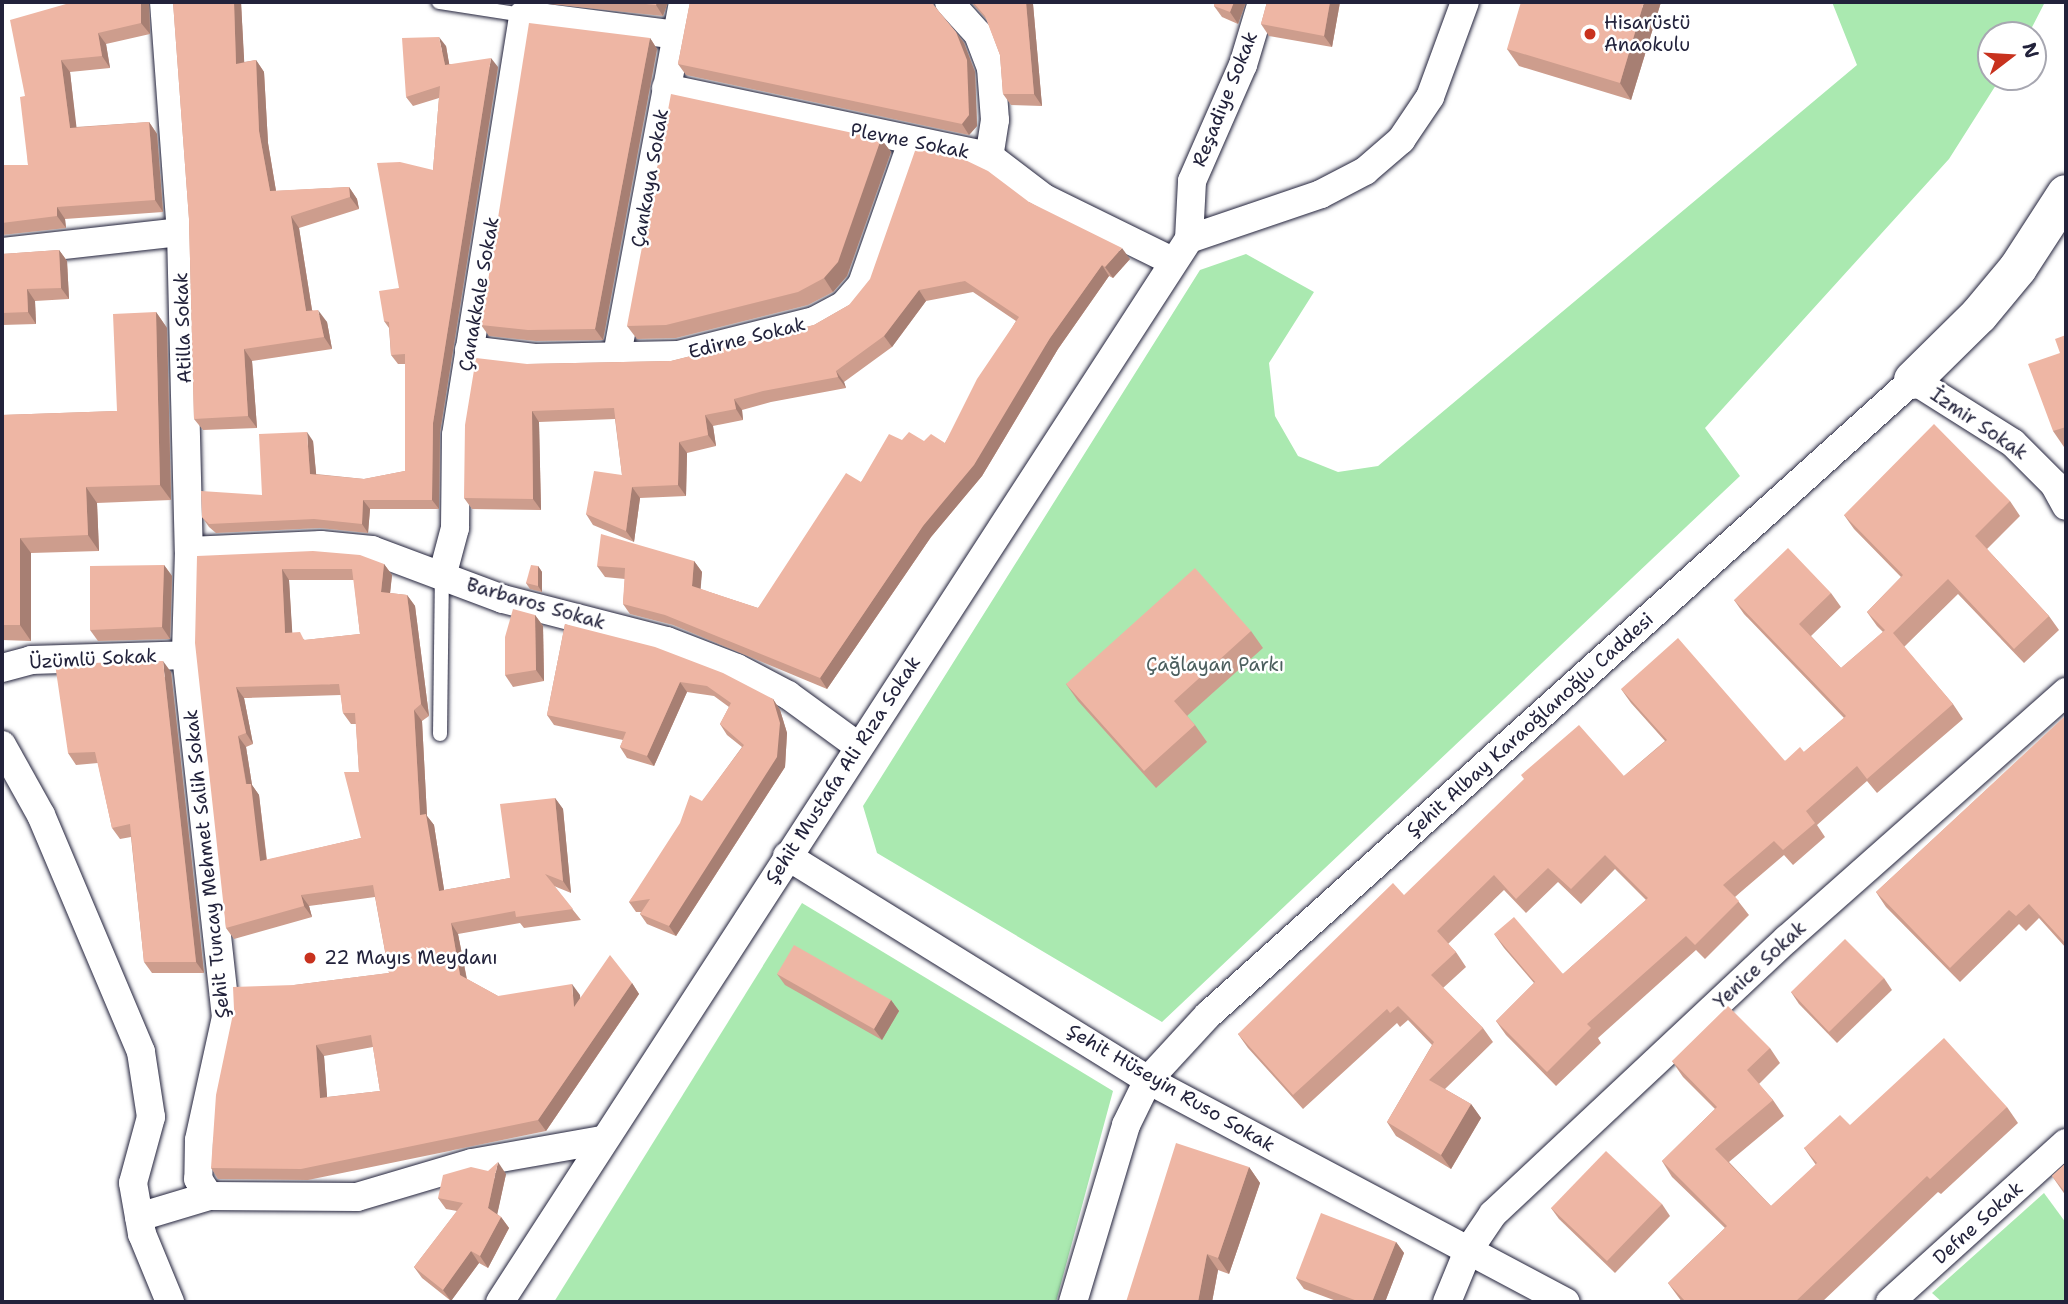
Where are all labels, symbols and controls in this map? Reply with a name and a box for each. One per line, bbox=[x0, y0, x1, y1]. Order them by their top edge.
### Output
place label: Hisarüstü Anaokulu bbox=[1604, 12, 1690, 56]
north arrow bbox=[1977, 21, 2047, 91]
marker: Hisarüstü Anaokulu bbox=[1582, 26, 1598, 42]
street label: Reşadiye Sokak bbox=[1187, 28, 1263, 170]
text: N bbox=[2016, 39, 2045, 61]
street label: Çankaya Sokak bbox=[627, 107, 673, 249]
street label: Plevne Sokak bbox=[849, 118, 971, 164]
street label: Çanakkale Sokak bbox=[454, 215, 504, 373]
street label: Atilla Sokak bbox=[170, 272, 196, 384]
street label: Edirne Sokak bbox=[686, 312, 808, 364]
street label: İzmir Sokak bbox=[1926, 383, 2032, 465]
street label: Barbaros Sokak bbox=[464, 573, 608, 635]
street label: Şehit Albay Karaoğlanoğlu Caddesi bbox=[1402, 608, 1658, 842]
street label: Üzümlü Sokak bbox=[29, 644, 157, 674]
street label: Şehit Mustafa Ali Rıza Sokak bbox=[761, 652, 925, 888]
park label: Çağlayan Parkı bbox=[1146, 654, 1284, 676]
street label: Şehit Tuncay Mehmet Salih Sokak bbox=[179, 708, 235, 1020]
street label: Yenice Sokak bbox=[1709, 916, 1811, 1014]
place label: 22 Mayıs Meydanı bbox=[324, 947, 498, 969]
marker: 22 Mayıs Meydanı bbox=[302, 950, 318, 966]
street label: Şehit Hüseyin Ruso Sokak bbox=[1063, 1019, 1279, 1157]
street label: Defne Sokak bbox=[1928, 1177, 2028, 1269]

